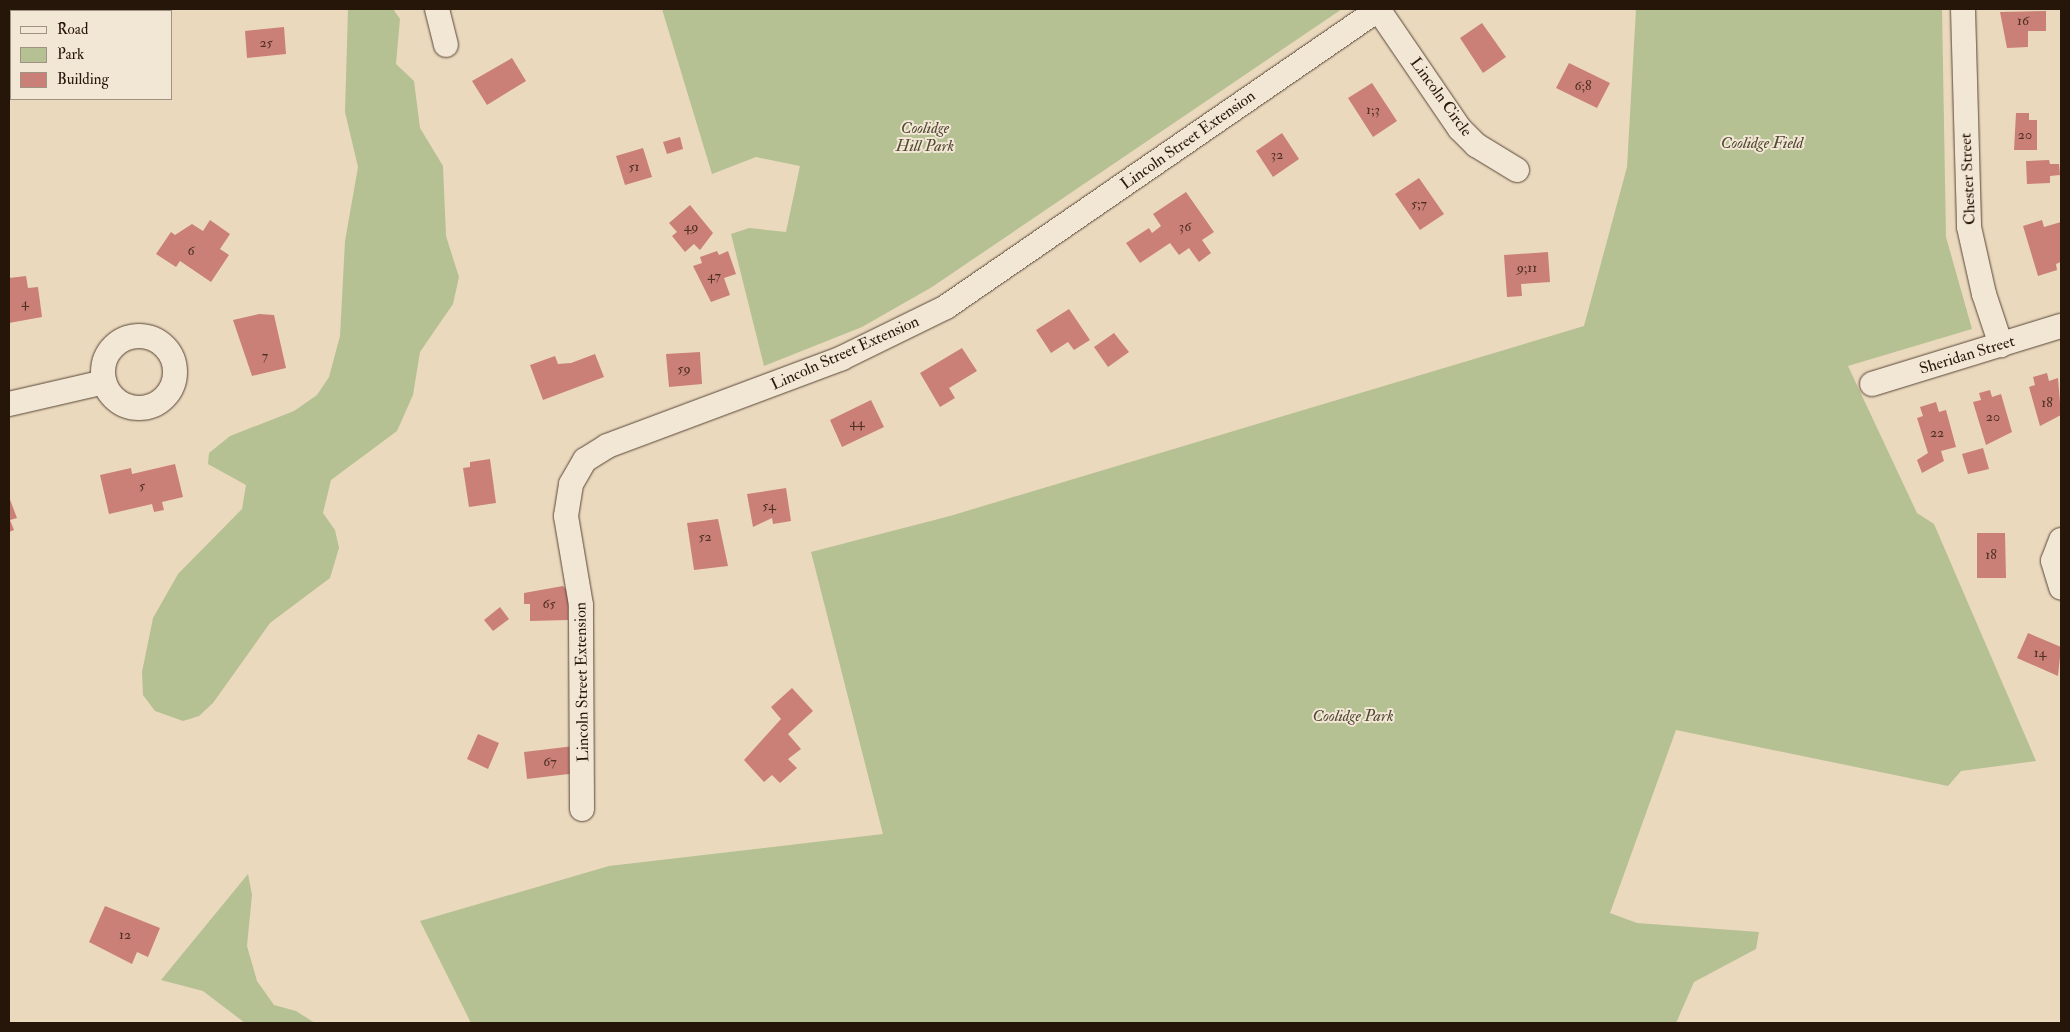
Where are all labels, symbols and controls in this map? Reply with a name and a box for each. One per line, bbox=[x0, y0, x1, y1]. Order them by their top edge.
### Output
legend bbox=[10, 10, 172, 100]
house number: 16 bbox=[2017, 13, 2029, 29]
text: Road bbox=[57, 20, 88, 39]
house number: 25 bbox=[259, 35, 273, 51]
text: Park bbox=[57, 45, 84, 64]
street label: Lincoln Circle bbox=[1406, 54, 1476, 140]
text: Building bbox=[57, 70, 109, 89]
house number: 6;8 bbox=[1574, 78, 1592, 94]
street label: Lincoln Street Extension bbox=[1117, 86, 1259, 194]
house number: 1;3 bbox=[1366, 102, 1380, 118]
park label: Coolidge Hill Park bbox=[896, 118, 954, 156]
house number: 20 bbox=[2018, 127, 2032, 143]
park label: Coolidge Field bbox=[1721, 133, 1803, 153]
street label: Chester Street bbox=[1956, 133, 1980, 225]
house number: 32 bbox=[1271, 147, 1283, 163]
house number: 51 bbox=[628, 159, 640, 175]
house number: 5;7 bbox=[1411, 196, 1427, 212]
house number: 49 bbox=[684, 219, 698, 235]
house number: 36 bbox=[1179, 219, 1191, 235]
house number: 6 bbox=[187, 243, 195, 259]
house number: 9;11 bbox=[1517, 260, 1537, 276]
house number: 47 bbox=[707, 268, 721, 284]
house number: 4 bbox=[21, 295, 29, 311]
street label: Lincoln Street Extension bbox=[768, 312, 922, 394]
street label: Sheridan Street bbox=[1917, 331, 2017, 379]
house number: 7 bbox=[262, 348, 268, 364]
house number: 59 bbox=[677, 361, 691, 377]
house number: 18 bbox=[2041, 395, 2053, 411]
house number: 20 bbox=[1986, 409, 2000, 425]
house number: 44 bbox=[849, 415, 865, 431]
house number: 22 bbox=[1930, 425, 1944, 441]
house number: 5 bbox=[139, 478, 145, 494]
house number: 54 bbox=[762, 498, 776, 514]
house number: 52 bbox=[698, 529, 712, 545]
house number: 18 bbox=[1985, 547, 1997, 563]
house number: 65 bbox=[542, 596, 556, 612]
street label: Lincoln Street Extension bbox=[571, 602, 593, 762]
house number: 14 bbox=[2034, 645, 2046, 661]
park label: Coolidge Park bbox=[1312, 706, 1394, 726]
house number: 67 bbox=[543, 754, 557, 770]
house number: 12 bbox=[119, 927, 131, 943]

